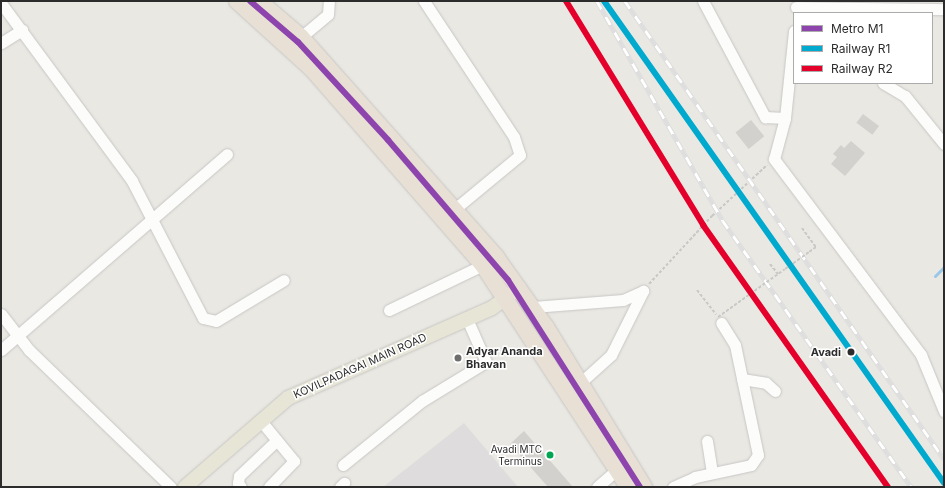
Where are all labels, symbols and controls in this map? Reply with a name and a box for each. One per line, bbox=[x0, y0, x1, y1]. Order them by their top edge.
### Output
legend bbox=[793, 12, 933, 84]
text: Metro M1 bbox=[831, 21, 883, 36]
text: Railway R1 bbox=[831, 41, 890, 56]
text: Railway R2 bbox=[831, 61, 893, 76]
street label: KOVILPADAGAI MAIN ROAD bbox=[291, 331, 429, 401]
place label: Adyar Ananda Bhavan bbox=[466, 345, 543, 371]
place label: Avadi bbox=[811, 345, 841, 359]
marker: Avadi bbox=[844, 345, 858, 359]
marker: Adyar Ananda Bhavan bbox=[453, 353, 463, 363]
place label: Avadi MTC Terminus bbox=[491, 443, 542, 466]
marker: Avadi MTC Terminus bbox=[545, 450, 555, 460]

